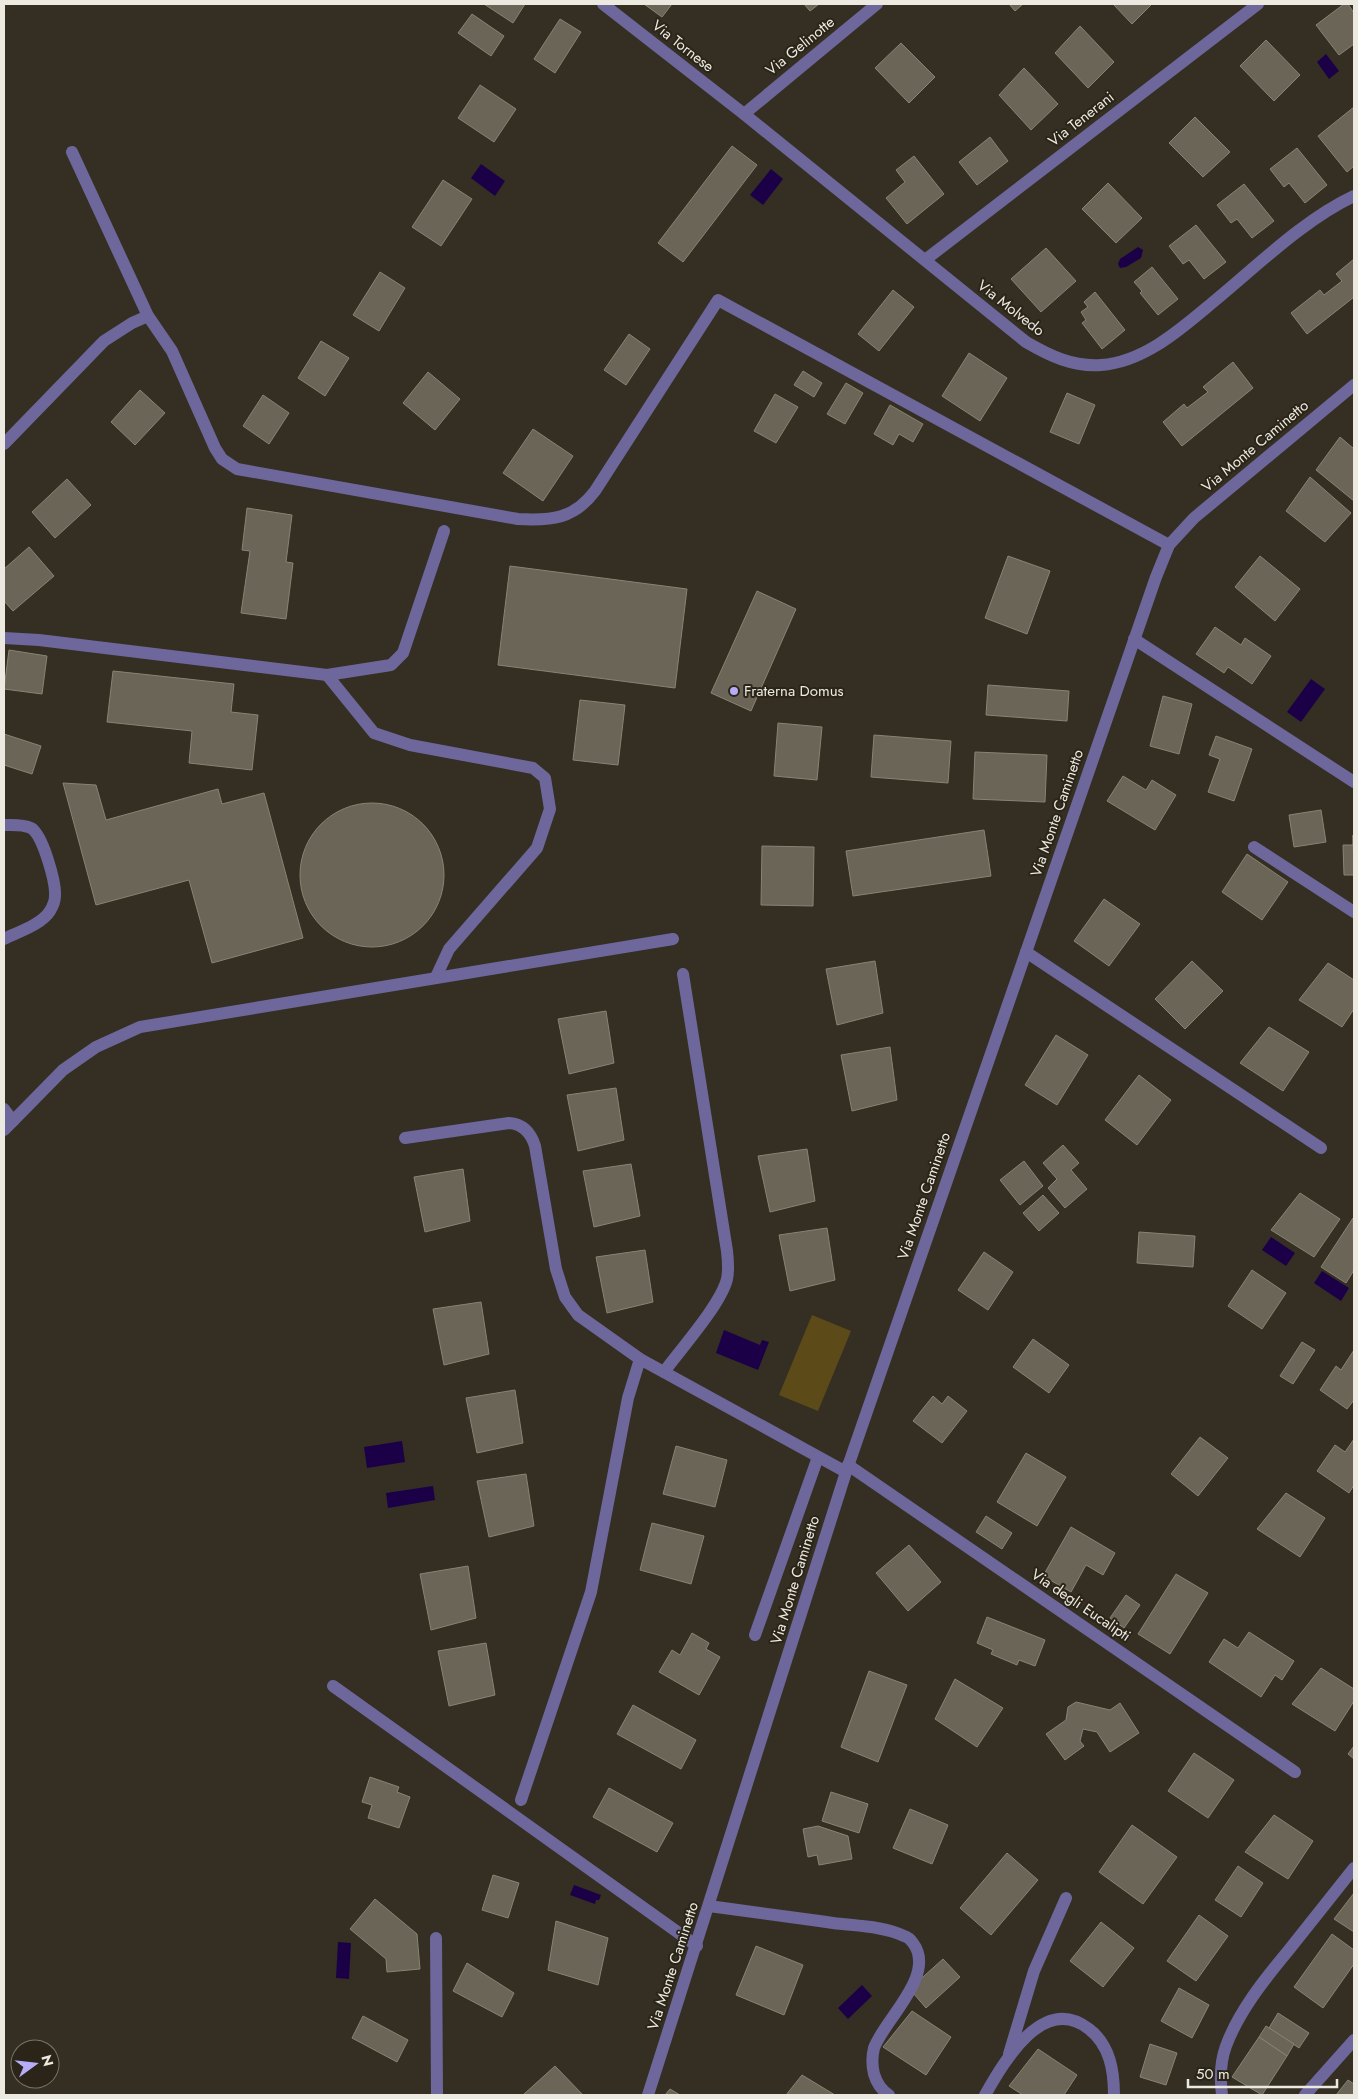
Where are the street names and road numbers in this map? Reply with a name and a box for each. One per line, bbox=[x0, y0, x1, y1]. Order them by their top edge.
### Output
street label: Via Gelinotte bbox=[761, 11, 839, 81]
street label: Via Tornese bbox=[647, 15, 719, 78]
street label: Via Tenerani bbox=[1043, 86, 1119, 152]
street label: Via Molvedo bbox=[973, 275, 1049, 341]
street label: Via Monte Caminetto bbox=[1197, 395, 1313, 497]
street label: Via Monte Caminetto bbox=[1025, 746, 1089, 880]
street label: Via Monte Caminetto bbox=[892, 1129, 956, 1263]
street label: Via Monte Caminetto bbox=[765, 1513, 825, 1647]
street label: Via degli Eucalipti bbox=[1027, 1563, 1135, 1647]
street label: Via Monte Caminetto bbox=[642, 1899, 704, 2033]

